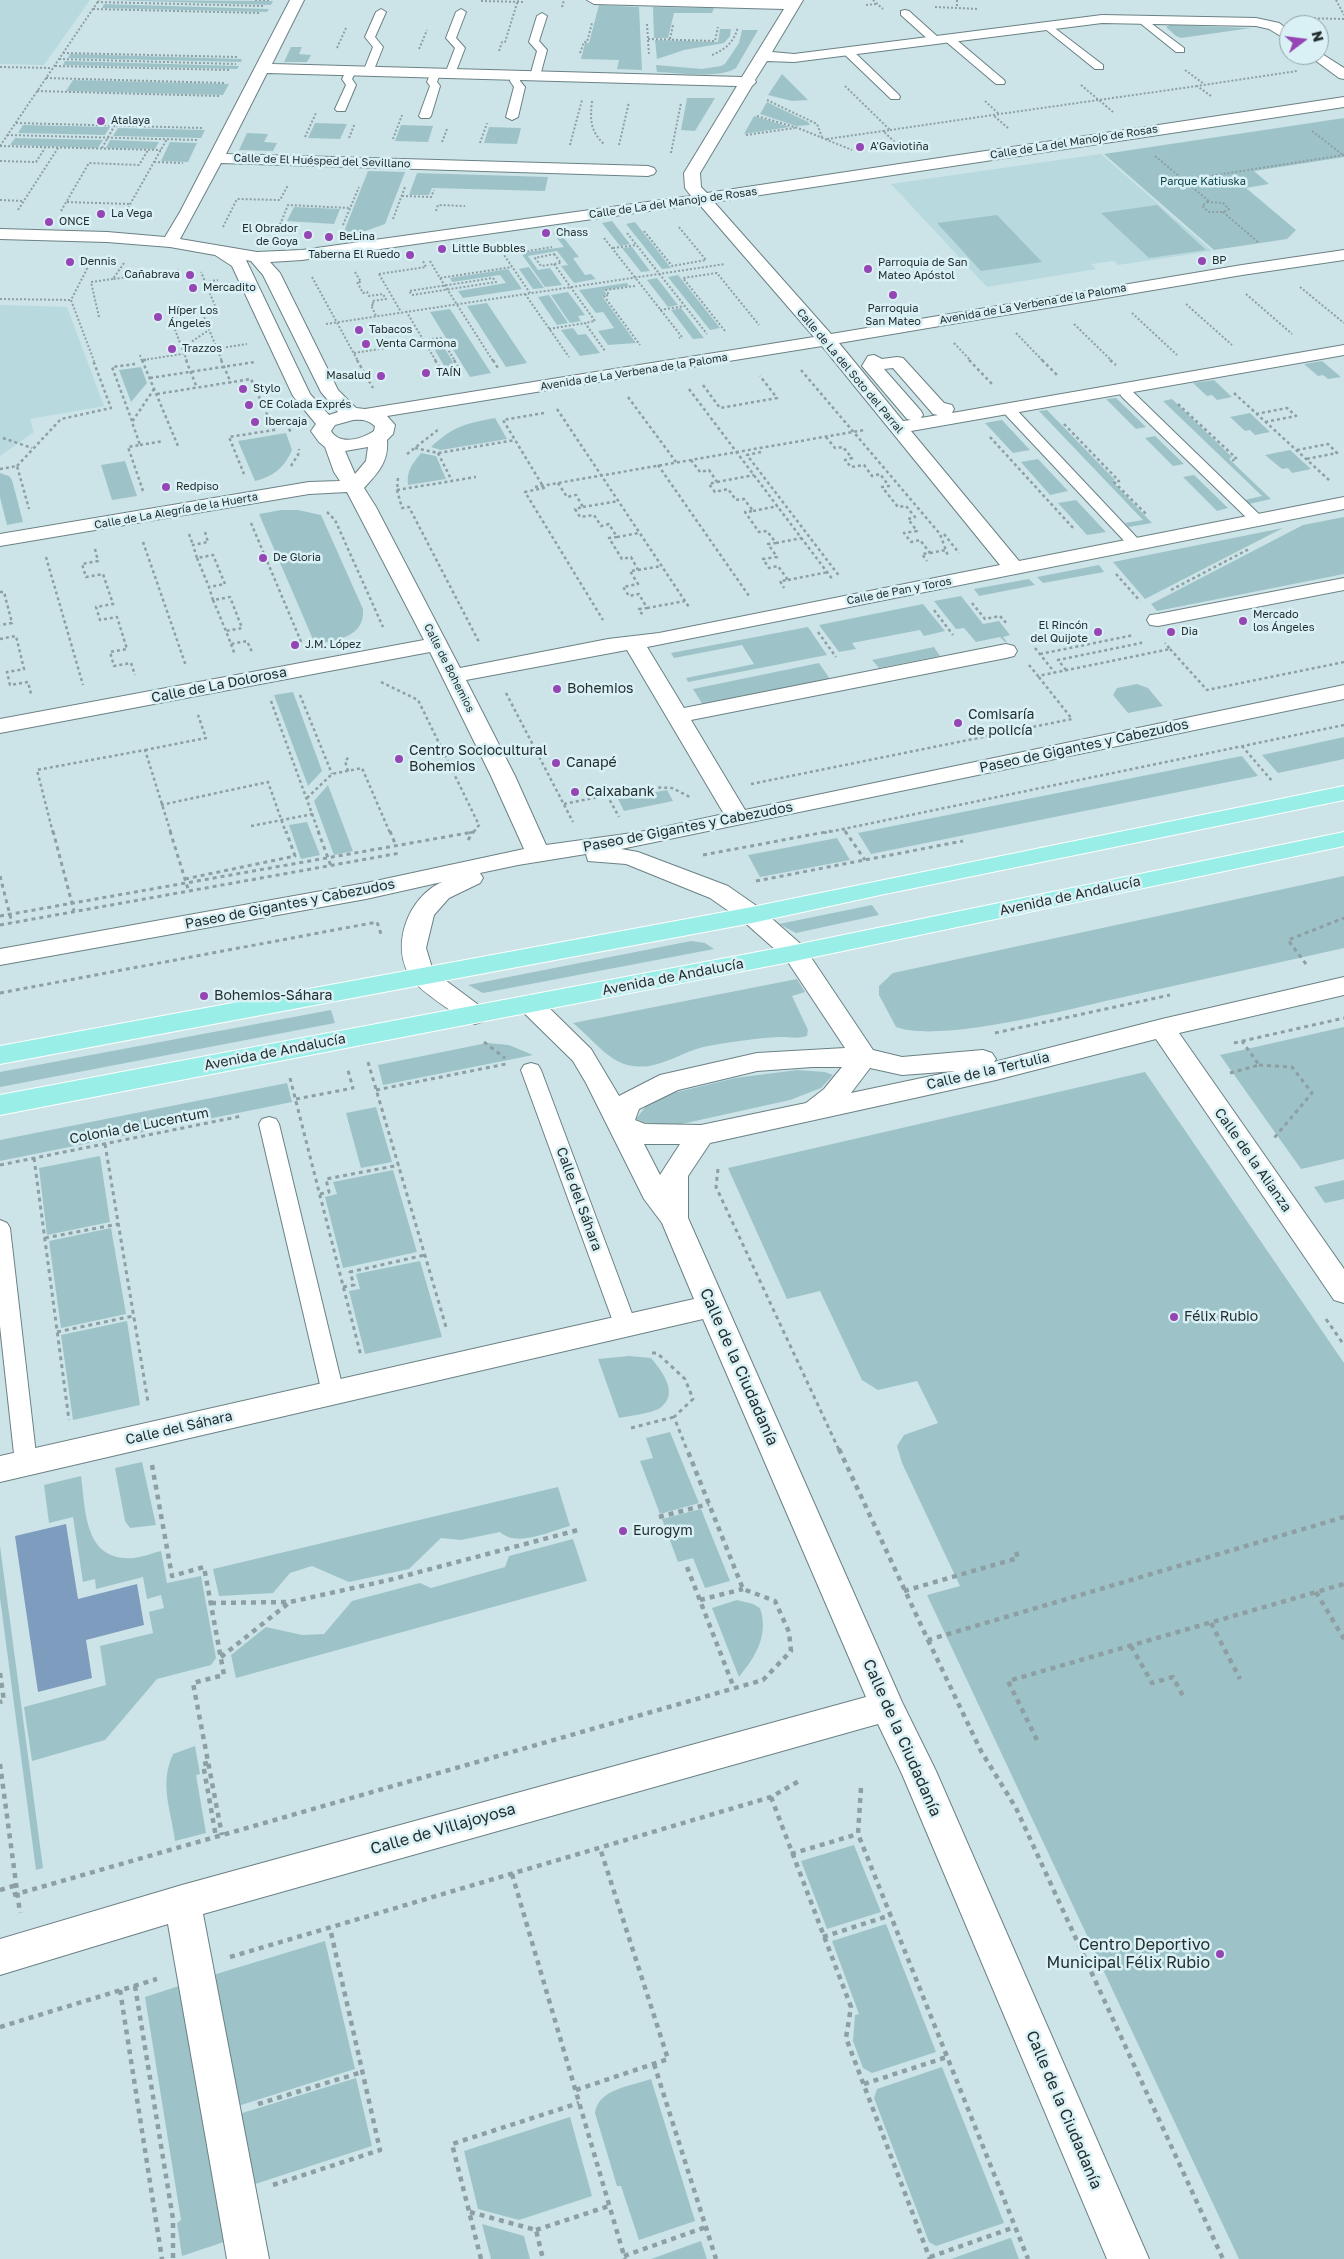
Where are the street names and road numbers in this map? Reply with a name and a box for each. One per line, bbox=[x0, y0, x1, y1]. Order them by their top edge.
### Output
street label: Calle de La del Manojo de Rosas bbox=[989, 122, 1159, 162]
street label: Calle de El Huésped del Sevillano bbox=[233, 151, 411, 171]
street label: Calle de La del Manojo de Rosas bbox=[588, 185, 758, 221]
street label: Avenida de La Verbena de la Paloma bbox=[938, 281, 1128, 327]
street label: Calle de La del Soto del Parral bbox=[794, 306, 906, 436]
street label: Avenida de La Verbena de la Paloma bbox=[539, 351, 729, 393]
street label: Calle de La Alegría de la Huerta bbox=[93, 490, 259, 532]
street label: Calle de Pan y Toros bbox=[846, 574, 952, 608]
street label: Calle de Bohemios bbox=[421, 621, 477, 715]
street label: Calle de La Dolorosa bbox=[150, 664, 288, 706]
street label: Paseo de Gigantes y Cabezudos bbox=[978, 716, 1190, 776]
street label: Paseo de Gigantes y Cabezudos bbox=[582, 798, 794, 856]
street label: Avenida de Andalucía bbox=[998, 873, 1142, 919]
street label: Paseo de Gigantes y Cabezudos bbox=[184, 875, 396, 933]
street label: Avenida de Andalucía bbox=[601, 955, 745, 999]
street label: Avenida de Andalucía bbox=[203, 1030, 347, 1074]
street label: Calle de la Tertulia bbox=[925, 1049, 1051, 1093]
street label: Colonia de Lucentum bbox=[68, 1104, 210, 1148]
street label: Calle de la Alianza bbox=[1211, 1105, 1295, 1215]
street label: Calle del Sáhara bbox=[552, 1145, 606, 1253]
street label: Calle de la Ciudadanía bbox=[696, 1285, 782, 1449]
street label: Calle del Sáhara bbox=[124, 1408, 234, 1448]
street label: Calle de la Ciudadanía bbox=[859, 1656, 945, 1820]
street label: Calle de Villajoyosa bbox=[368, 1799, 518, 1859]
street label: Calle de la Ciudadanía bbox=[1022, 2028, 1106, 2192]

